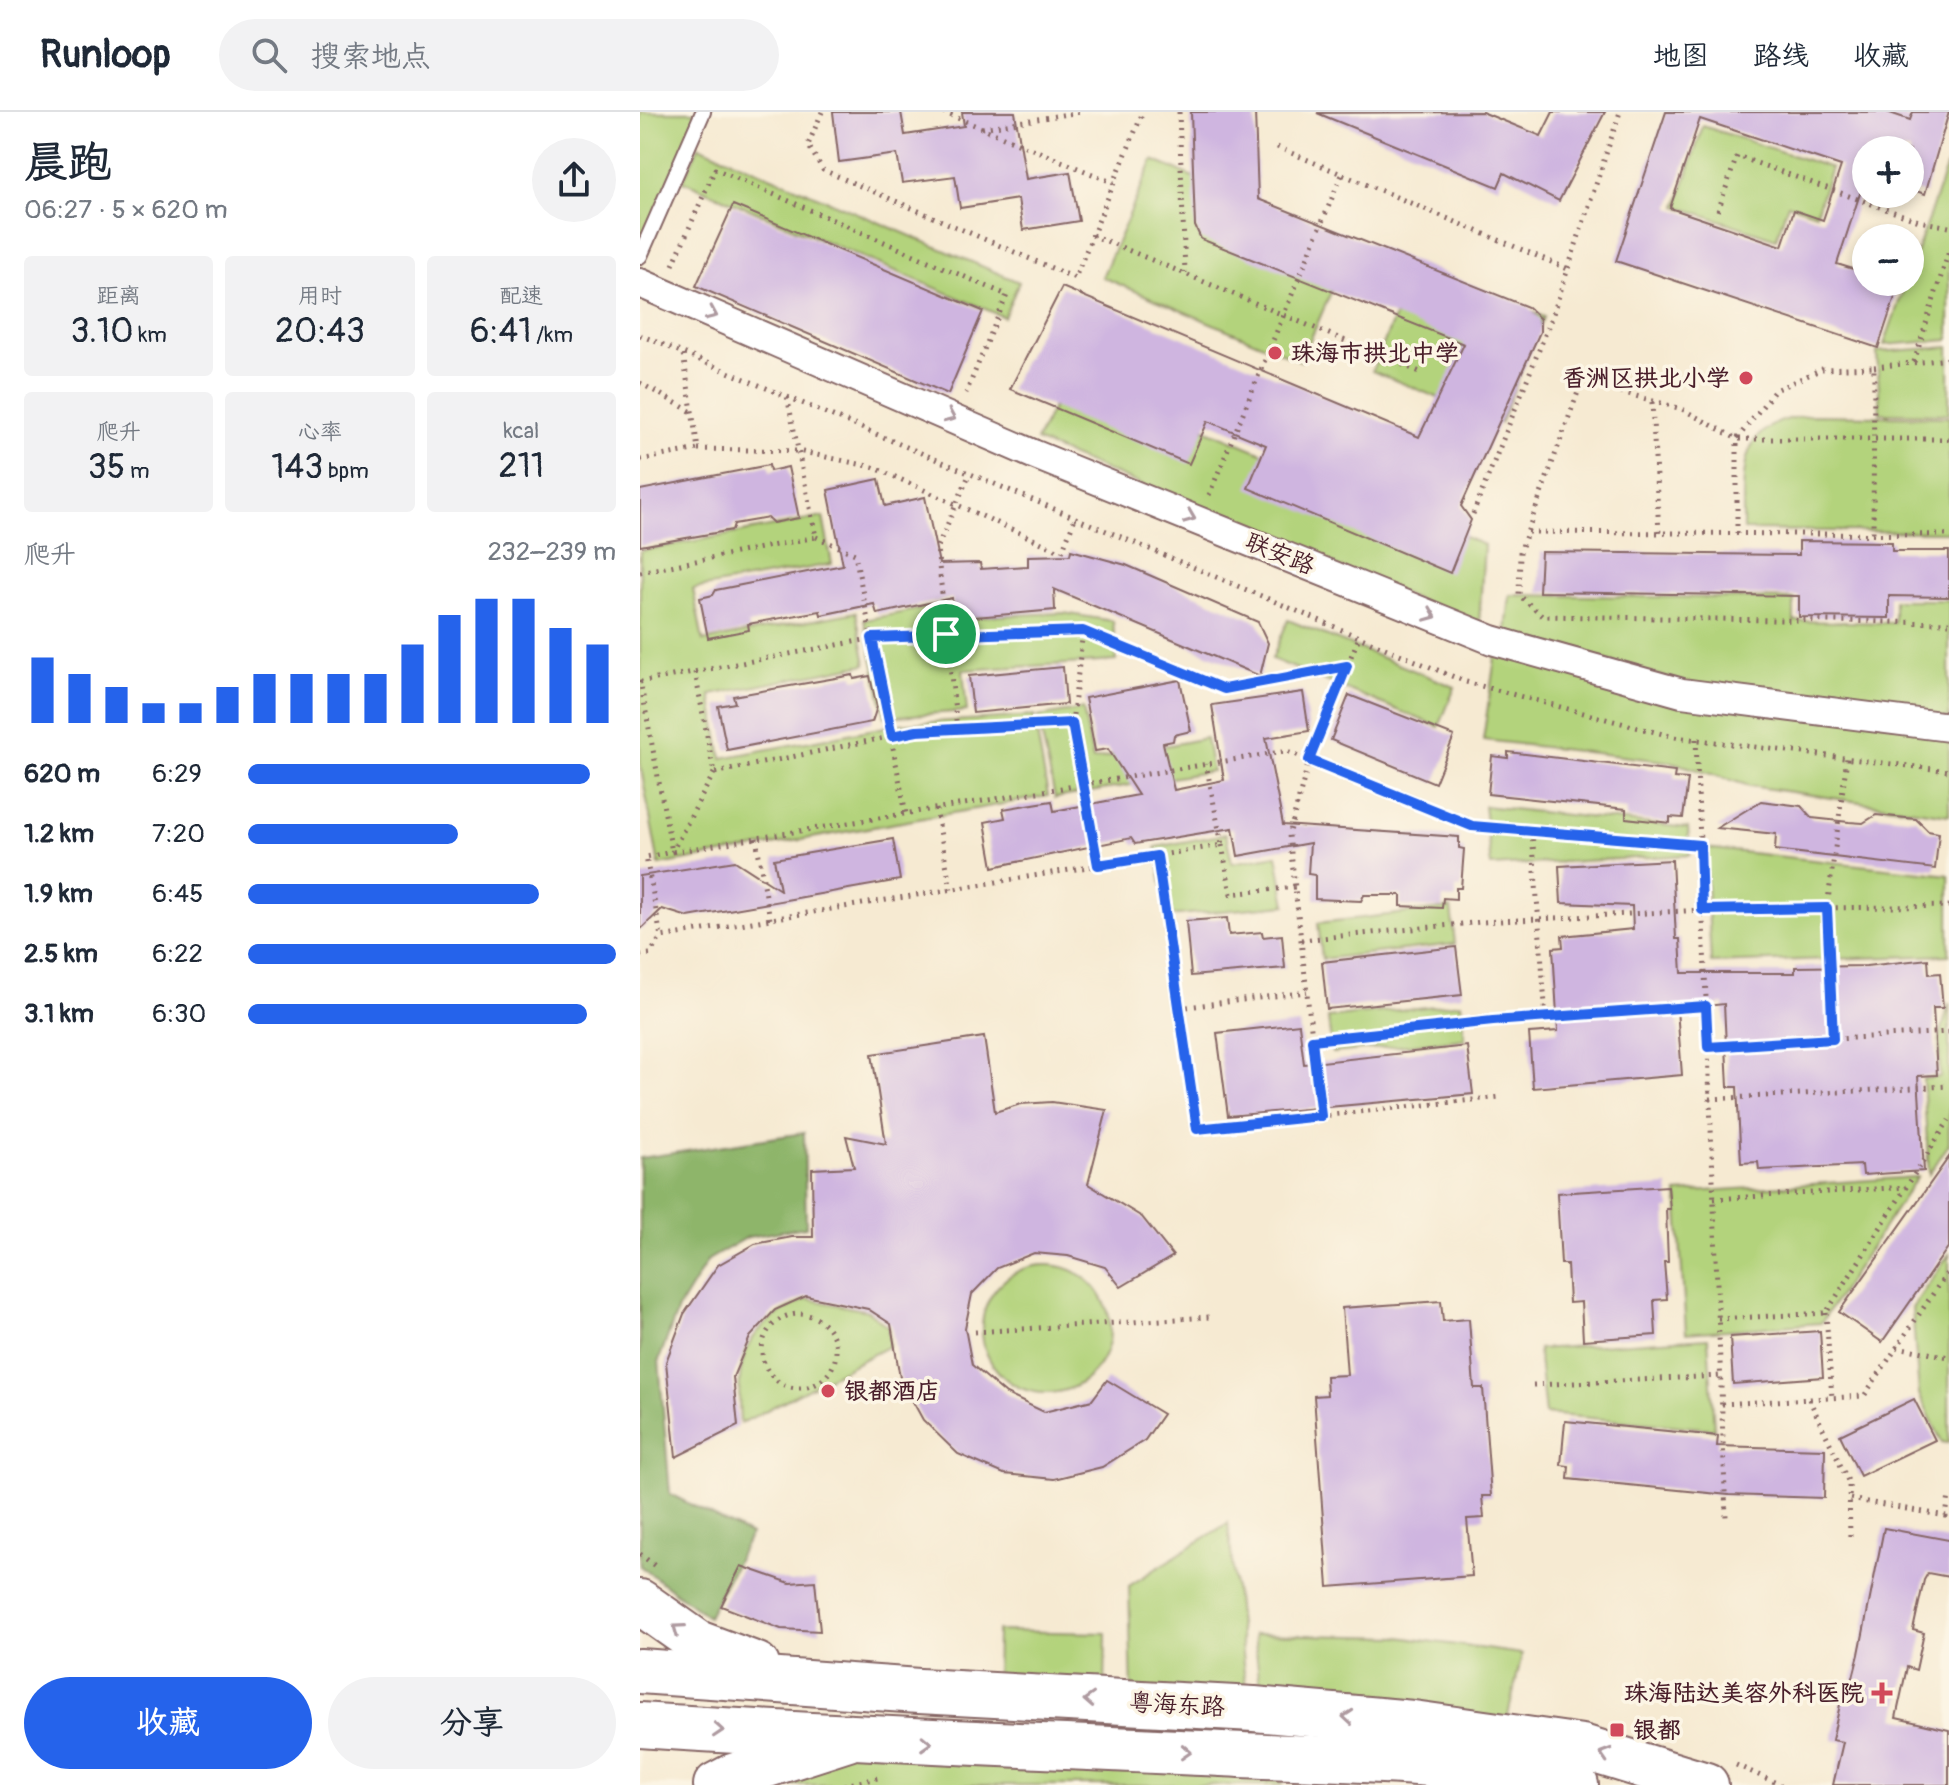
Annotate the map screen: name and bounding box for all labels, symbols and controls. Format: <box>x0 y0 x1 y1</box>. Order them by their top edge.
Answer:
search box <box>219 19 779 91</box>
text: Runloop <box>40 31 171 79</box>
icon: search <box>247 33 291 77</box>
text: 搜索地点 <box>311 38 431 75</box>
text: 地图 <box>1653 39 1709 74</box>
text: 路线 <box>1753 39 1809 74</box>
text: 收藏 <box>1853 39 1909 74</box>
text: 晨跑 <box>24 136 112 191</box>
map controls <box>1852 136 1924 296</box>
button: + <box>1852 136 1924 208</box>
button: share <box>532 138 616 222</box>
text: 06:27 · 5 × 620 m <box>24 194 228 226</box>
button: − <box>1852 224 1924 296</box>
text: 距离 <box>97 282 141 310</box>
text: 用时 <box>298 282 342 310</box>
text: 配速 <box>499 282 543 310</box>
one-way arrow <box>703 304 718 320</box>
text: 3.10 <box>70 310 133 353</box>
text: 20:43 <box>275 310 365 353</box>
text: 6:41 <box>470 310 532 353</box>
text: km <box>133 321 167 349</box>
text: /km <box>532 321 573 349</box>
place label: 珠海市拱北中学 <box>1291 339 1459 368</box>
marker: 珠海市拱北中学 <box>1266 344 1284 362</box>
place label: 香洲区拱北小学 <box>1562 364 1730 393</box>
marker: 香洲区拱北小学 <box>1737 369 1755 387</box>
one-way arrow <box>942 408 956 424</box>
text: kcal <box>503 417 539 445</box>
text: 爬升 <box>97 418 141 446</box>
text: 心率 <box>298 418 342 446</box>
text: 211 <box>499 445 544 488</box>
text: 35 <box>88 446 125 489</box>
text: 143 <box>271 446 323 489</box>
text: m <box>125 457 150 485</box>
text: bpm <box>323 457 369 485</box>
one-way arrow <box>1182 508 1196 524</box>
street label: 联安路 <box>1241 527 1319 581</box>
text: 232–239 m <box>488 536 616 568</box>
text: 爬升 <box>24 539 76 571</box>
pin <box>912 600 980 668</box>
one-way arrow <box>1423 606 1437 622</box>
icon: arrive <box>924 612 968 656</box>
text: 620 m <box>24 758 100 790</box>
text: 6:29 <box>152 758 202 790</box>
text: 1.2 km <box>24 818 94 850</box>
text: 7:20 <box>152 818 205 850</box>
text: 1.9 km <box>24 878 93 910</box>
text: 6:45 <box>152 878 203 910</box>
text: 2.5 km <box>24 938 98 970</box>
text: 6:22 <box>152 938 203 970</box>
text: 3.1 km <box>24 998 94 1030</box>
text: 6:30 <box>152 998 206 1030</box>
place label: 银都酒店 <box>844 1377 940 1406</box>
marker: 银都酒店 <box>819 1382 837 1400</box>
one-way arrow <box>672 1624 686 1639</box>
button: 收藏 <box>24 1677 312 1769</box>
button: 分享 <box>328 1677 616 1769</box>
place label: 珠海陆达美容外科医院 <box>1624 1679 1864 1708</box>
marker: 珠海陆达美容外科医院 <box>1871 1682 1893 1704</box>
street label: 粤海东路 <box>1128 1688 1226 1722</box>
one-way arrow <box>1082 1692 1095 1709</box>
one-way arrow <box>1341 1709 1354 1726</box>
place label: 银都 <box>1633 1716 1681 1745</box>
one-way arrow <box>712 1721 725 1738</box>
marker: 银都 <box>1608 1721 1626 1739</box>
one-way arrow <box>920 1734 933 1751</box>
one-way arrow <box>1180 1744 1193 1761</box>
one-way arrow <box>1598 1747 1612 1763</box>

